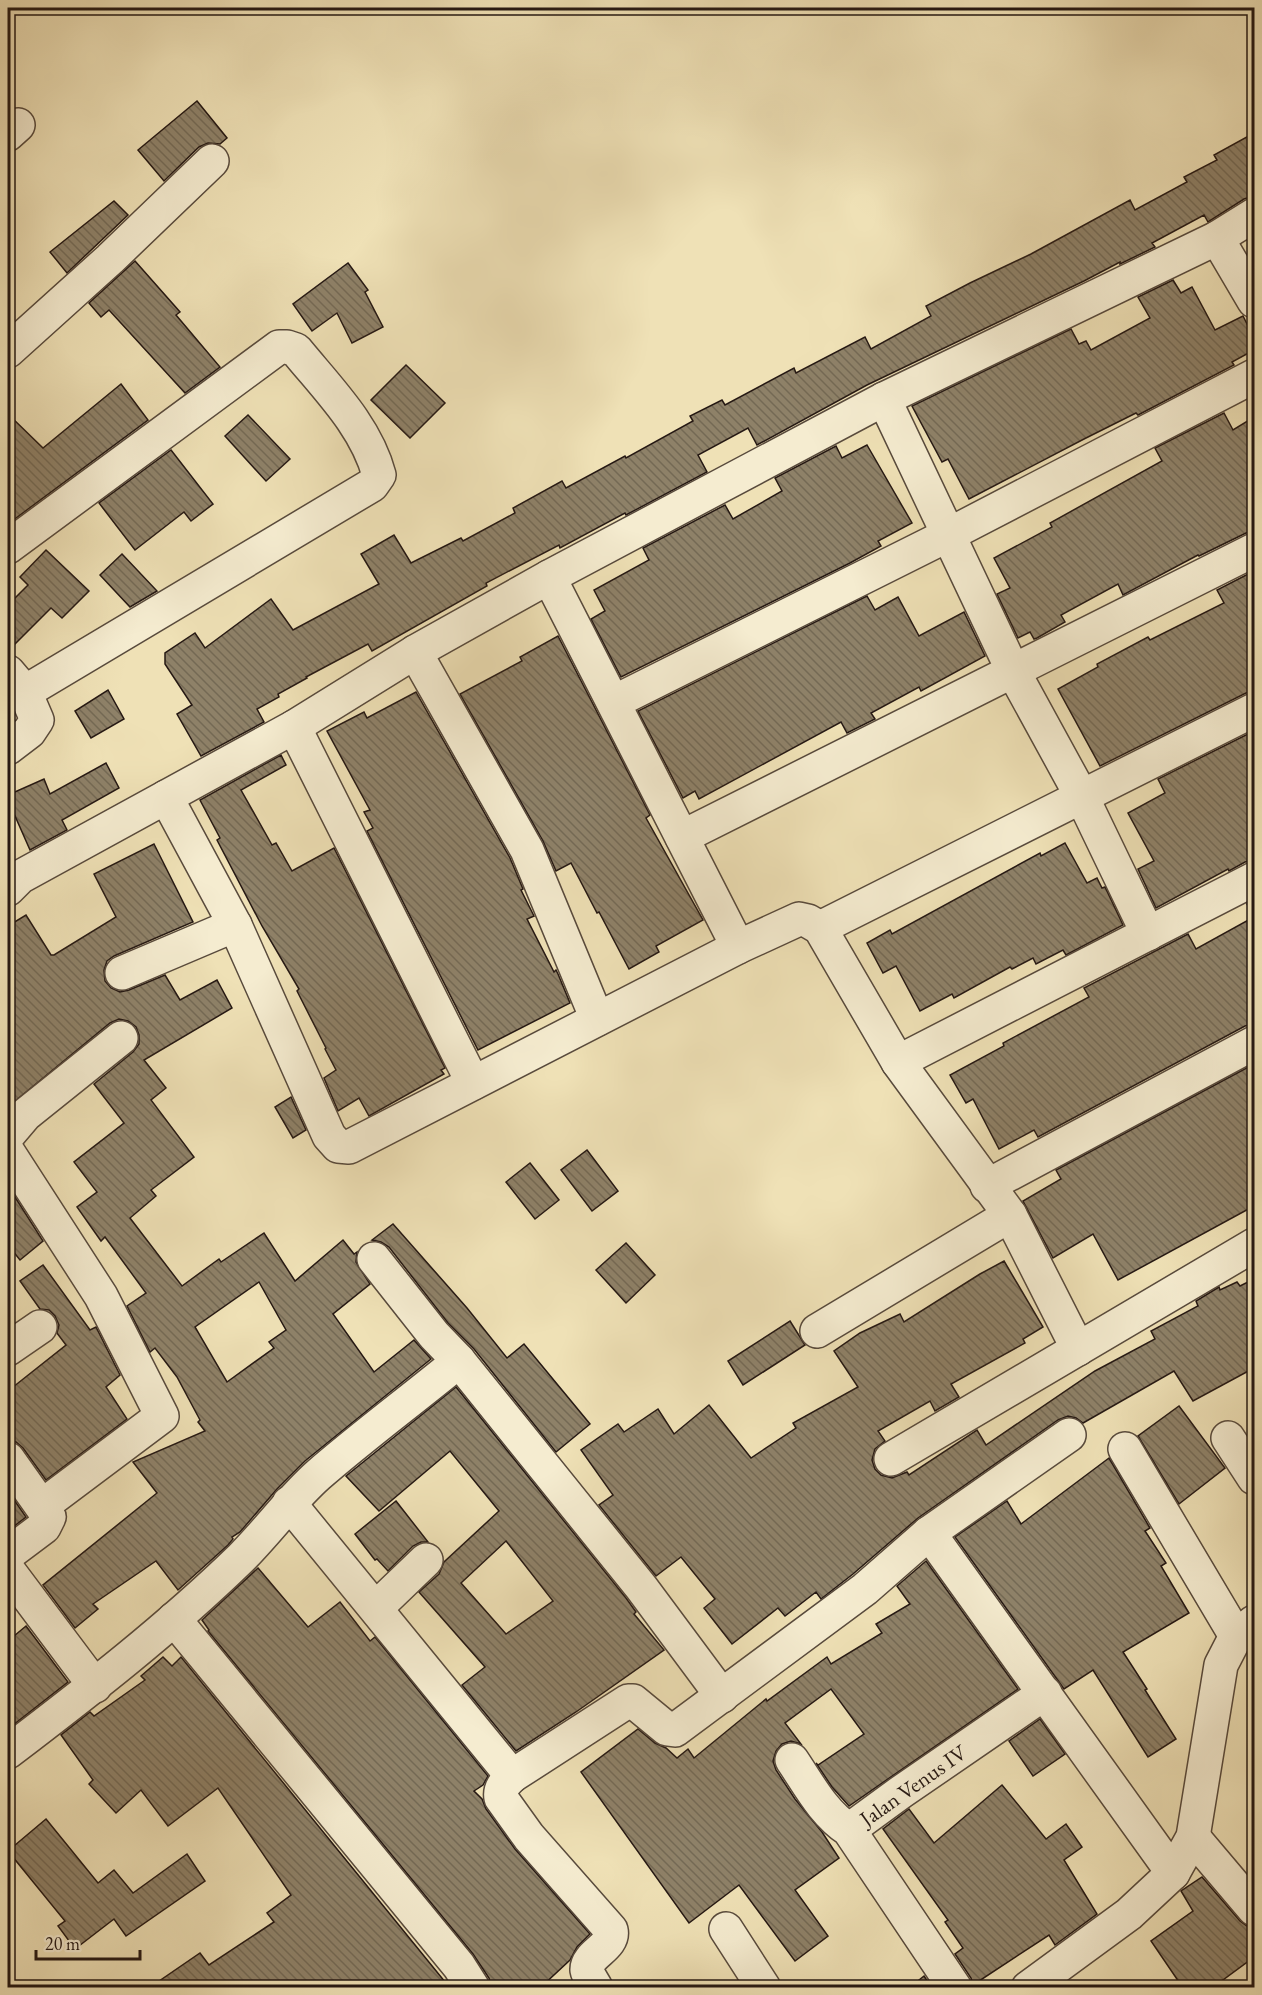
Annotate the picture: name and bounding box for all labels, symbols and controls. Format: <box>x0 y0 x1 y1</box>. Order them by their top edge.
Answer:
street label: Jalan Venus IV <box>852 1738 973 1834</box>
scale bar <box>36 1923 140 1961</box>
text: 20 m <box>45 1932 80 1955</box>

